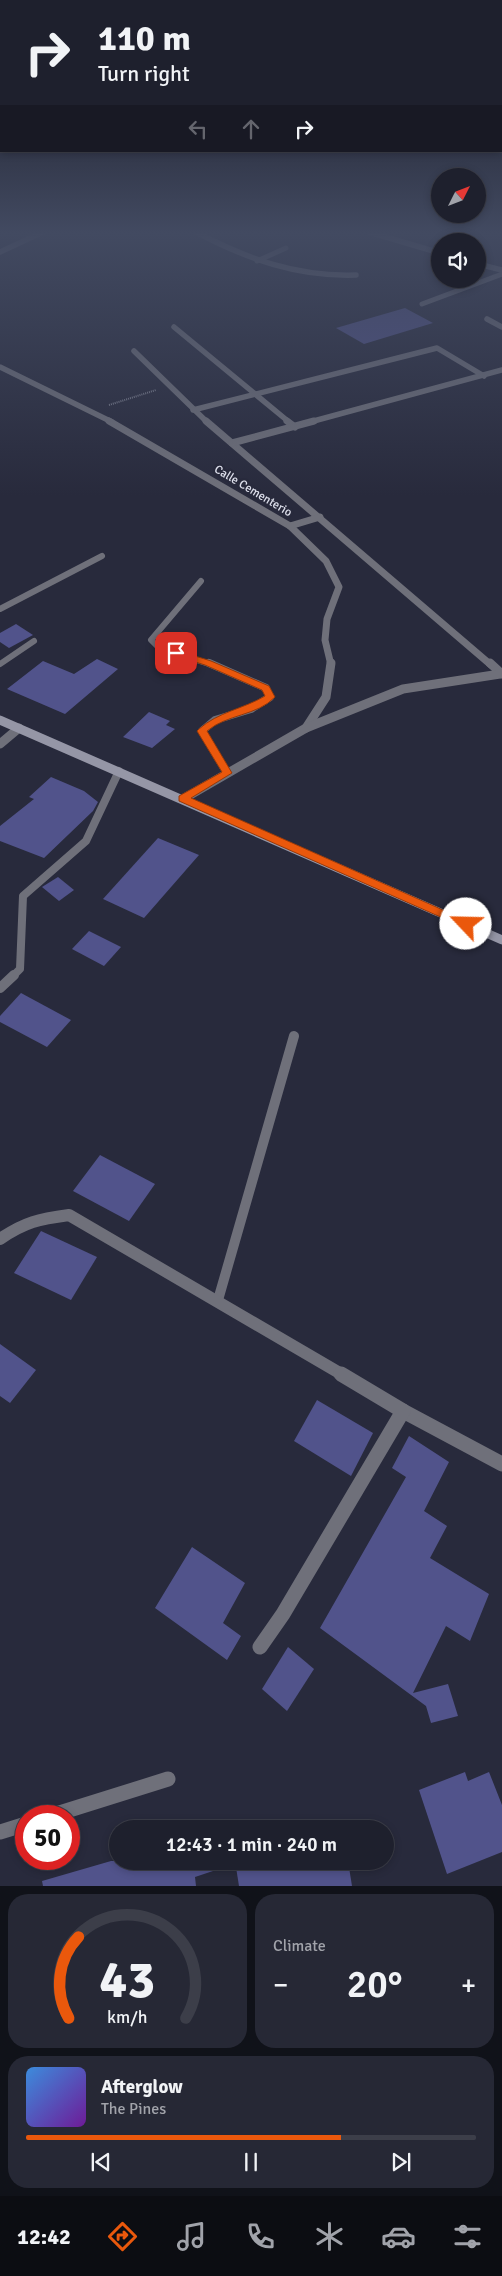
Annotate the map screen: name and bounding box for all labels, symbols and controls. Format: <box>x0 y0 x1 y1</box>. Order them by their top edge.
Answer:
text: 110 m <box>98 17 191 60</box>
icon: right <box>15 20 80 85</box>
text: Turn right <box>98 60 190 87</box>
icon: left <box>184 115 212 143</box>
icon: ahead <box>237 115 265 143</box>
icon: right <box>290 115 318 143</box>
north arrow <box>431 168 486 222</box>
map controls <box>431 168 486 288</box>
button: sound <box>431 233 486 288</box>
street label: Calle Cementerio <box>211 462 295 520</box>
pin <box>155 632 197 674</box>
icon: arrive <box>162 639 190 667</box>
position arrow <box>439 897 491 949</box>
speed limit sign: 50 <box>15 1805 80 1870</box>
text: 12:43 · 1 min · 240 m <box>166 1833 337 1857</box>
text: Climate <box>273 1936 326 1956</box>
text: 43 <box>99 1948 156 2012</box>
text: 20° <box>347 1961 402 2008</box>
text: − <box>273 1968 288 2002</box>
text: + <box>461 1968 476 2002</box>
text: km/h <box>107 2006 148 2028</box>
text: Afterglow <box>101 2075 183 2099</box>
text: The Pines <box>101 2099 166 2119</box>
icon: previous <box>87 2148 115 2176</box>
icon: pause <box>237 2148 265 2176</box>
icon: next <box>387 2148 415 2176</box>
icon: directions <box>105 2219 140 2254</box>
icon: music <box>174 2219 209 2254</box>
icon: phone <box>243 2219 278 2254</box>
icon: climate <box>312 2219 347 2254</box>
icon: car <box>381 2219 416 2254</box>
icon: filters <box>450 2219 485 2254</box>
text: 12:42 <box>17 2223 71 2250</box>

